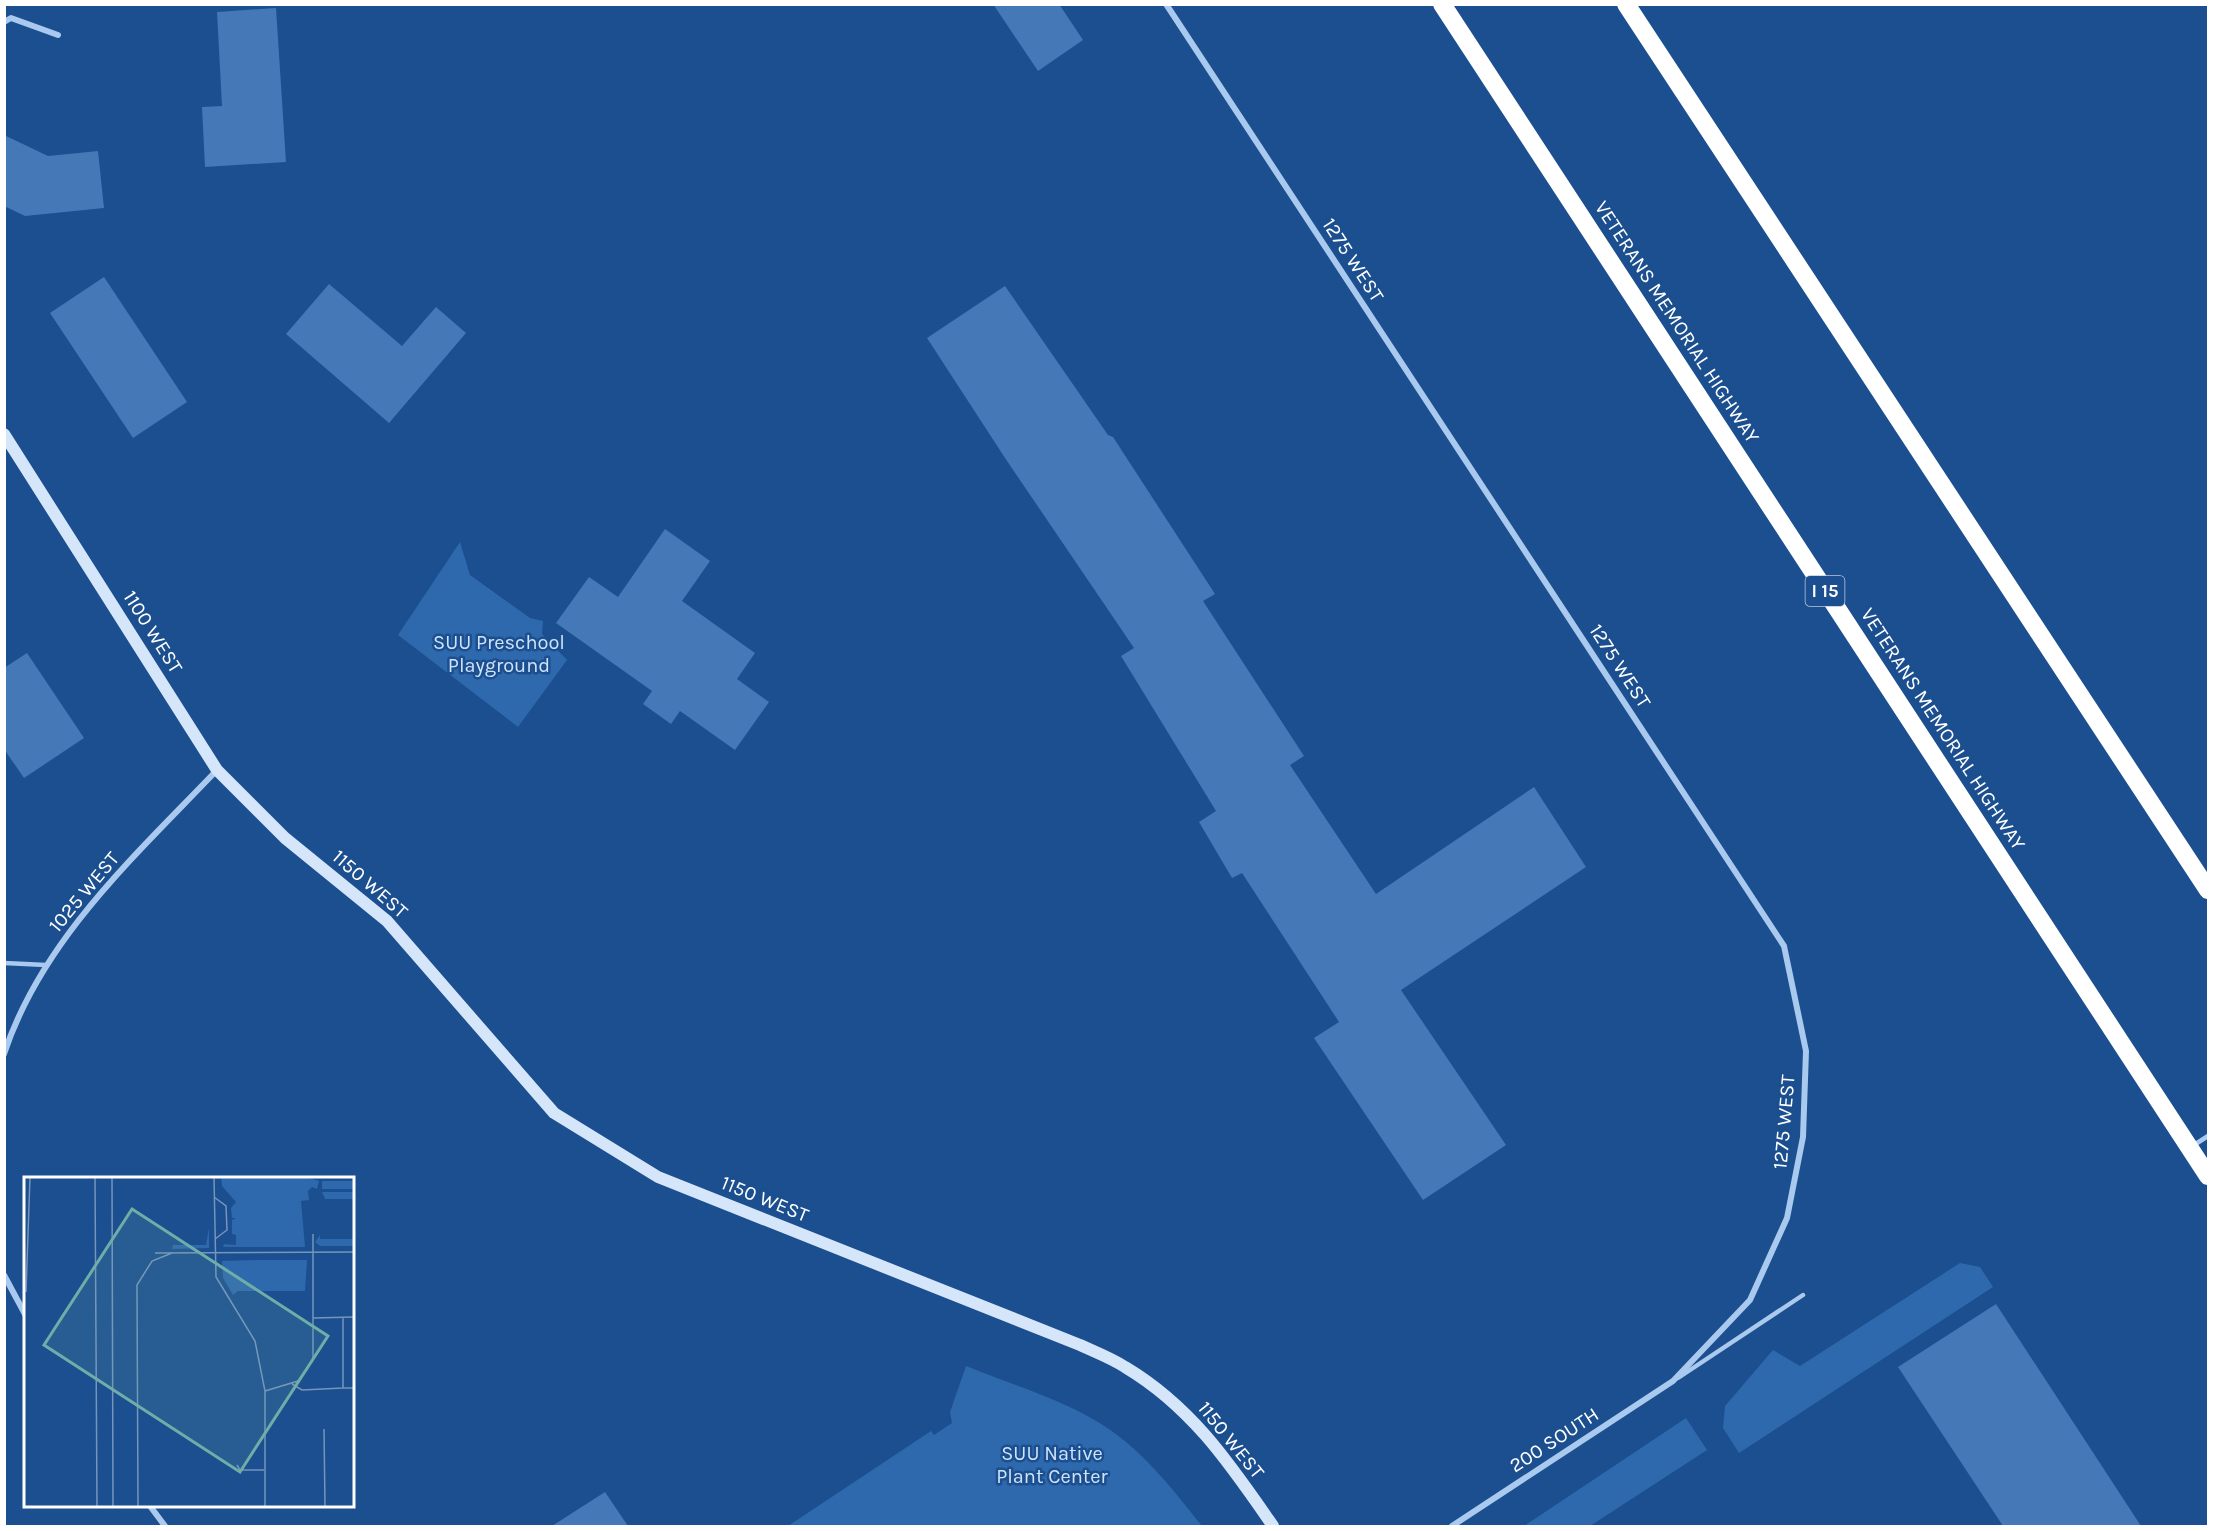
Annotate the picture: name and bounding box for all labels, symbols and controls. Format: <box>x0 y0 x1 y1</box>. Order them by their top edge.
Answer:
street label: VETERANS MEMORIAL HIGHWAY <box>1590 197 1764 447</box>
street label: 1275 WEST <box>1318 214 1388 306</box>
road number: I 15 <box>1806 576 1844 606</box>
street label: 1100 WEST <box>119 586 187 678</box>
street label: VETERANS MEMORIAL HIGHWAY <box>1856 604 2030 854</box>
street label: 1275 WEST <box>1585 620 1655 712</box>
park label: SUU Preschool Playground <box>433 631 565 677</box>
street label: 1150 WEST <box>328 845 412 923</box>
street label: 1025 WEST <box>44 847 124 937</box>
street label: 1275 WEST <box>1768 1074 1800 1170</box>
street label: 1150 WEST <box>718 1171 812 1227</box>
inset map <box>24 1177 354 1507</box>
street label: 1150 WEST <box>1193 1397 1269 1483</box>
street label: 200 SOUTH <box>1505 1403 1603 1477</box>
park label: SUU Native Plant Center <box>996 1442 1109 1488</box>

